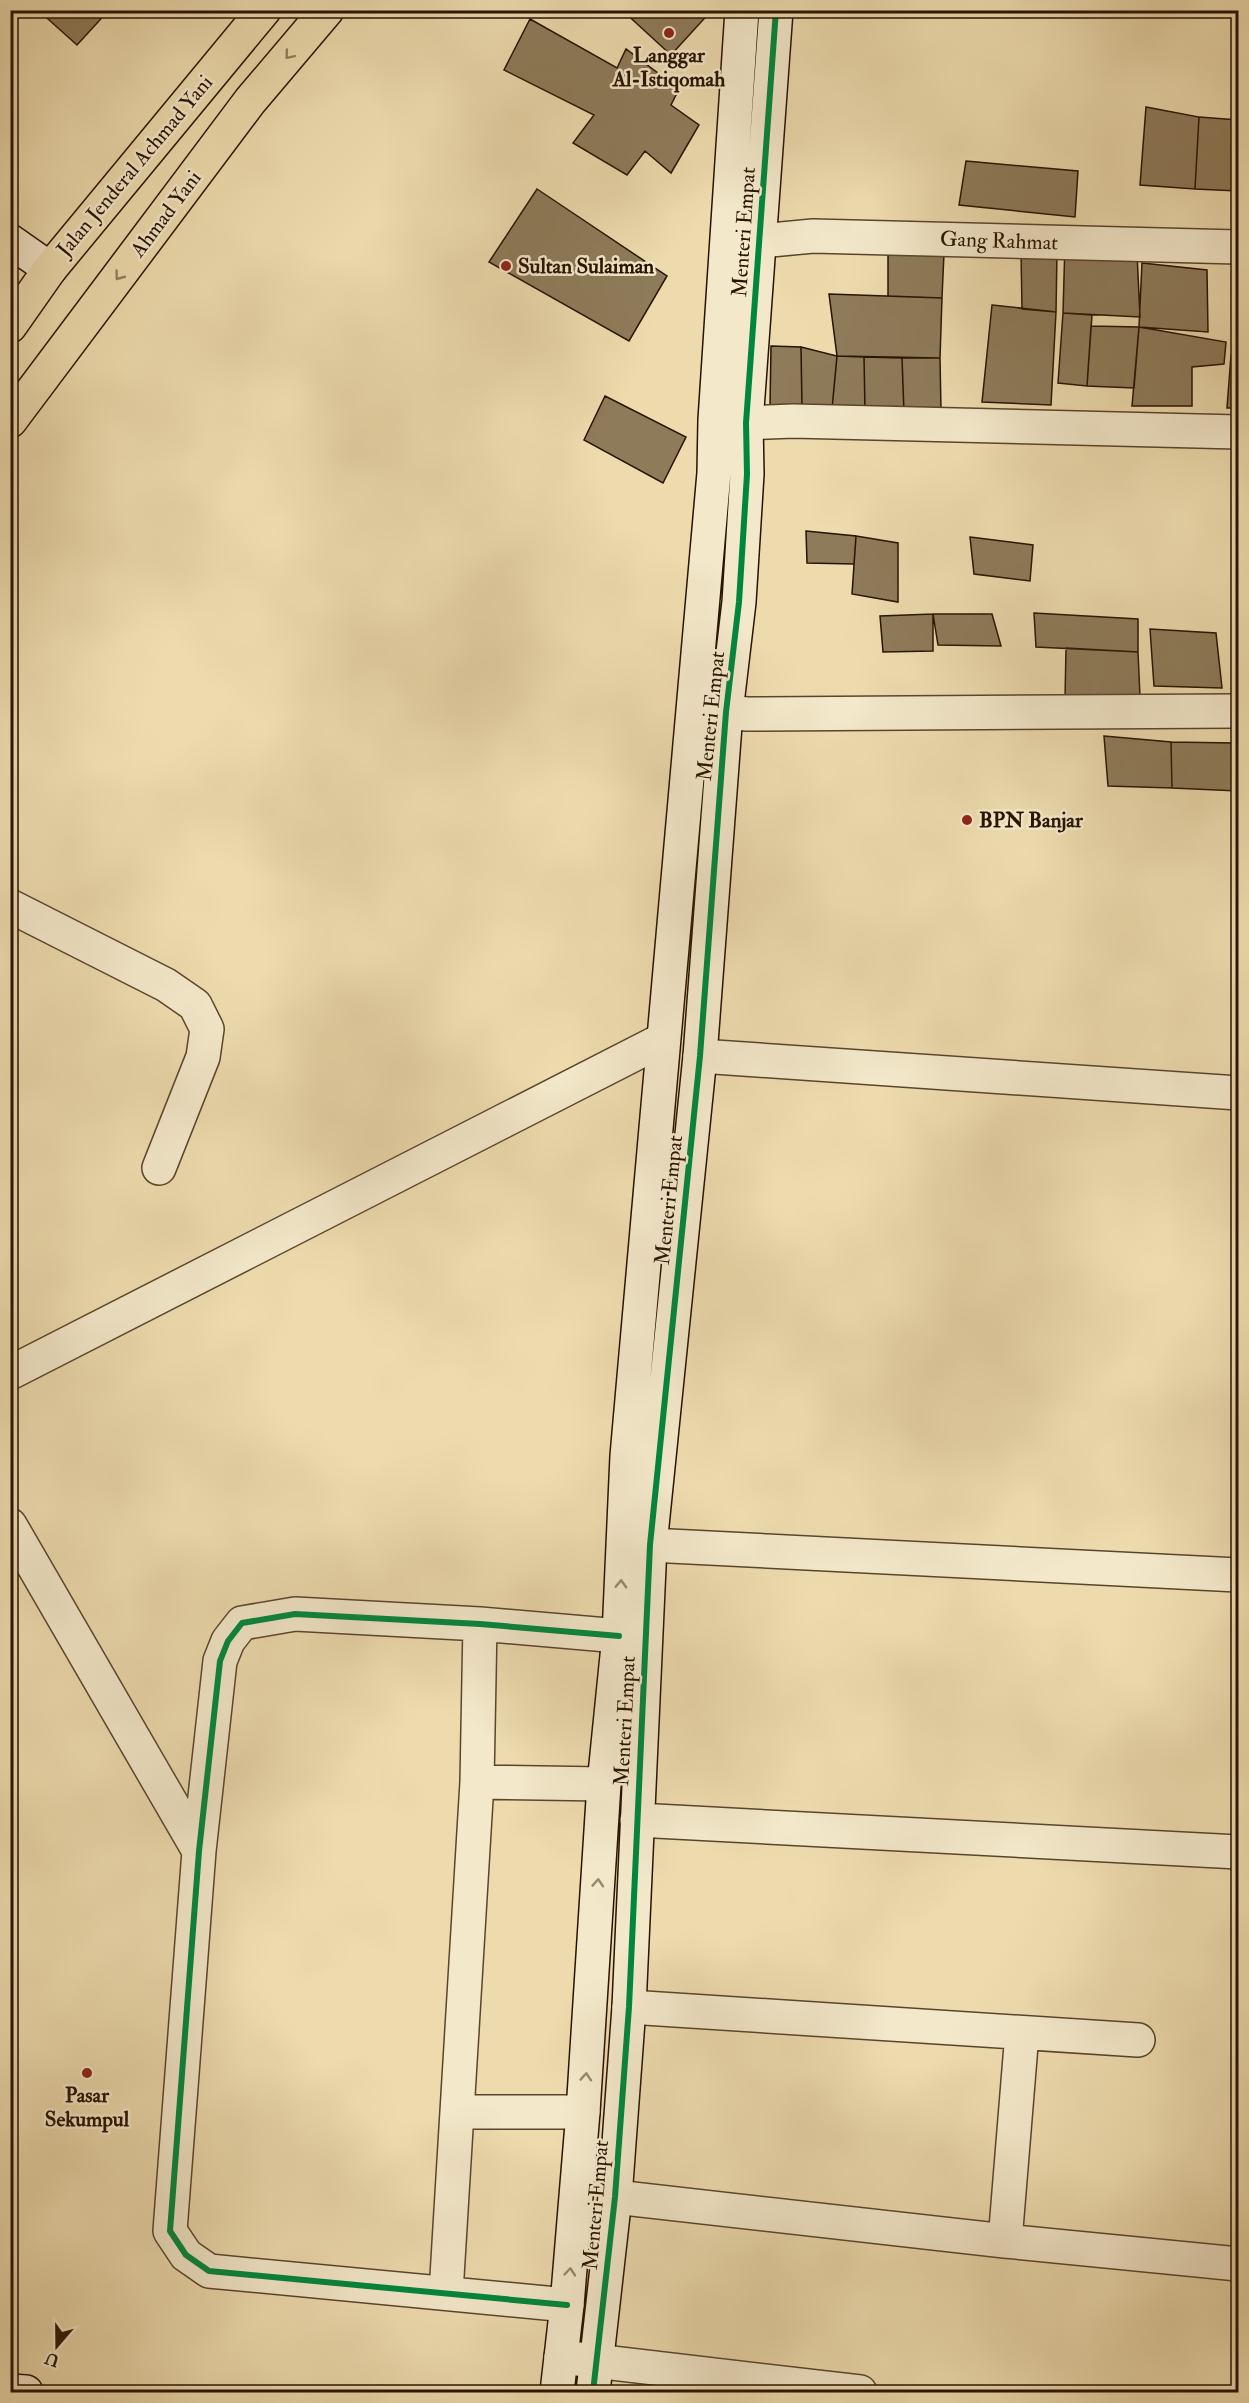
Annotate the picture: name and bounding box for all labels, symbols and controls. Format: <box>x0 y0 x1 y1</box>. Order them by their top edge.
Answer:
marker: Langgar Al-Istiqomah <box>662 26 676 40</box>
place label: Langgar Al-Istiqomah <box>612 42 725 93</box>
one-way arrow <box>285 48 296 59</box>
street label: Jalan Jenderal Achmad Yani <box>50 69 219 263</box>
street label: Ahmad Yani <box>124 165 208 264</box>
street label: Menteri Empat <box>726 166 762 298</box>
street label: Gang Rahmat <box>939 225 1059 257</box>
place label: Sultan Sulaiman <box>518 253 654 280</box>
marker: Sultan Sulaiman <box>499 259 513 273</box>
one-way arrow <box>115 270 126 281</box>
street label: Menteri Empat <box>691 650 731 782</box>
place label: BPN Banjar <box>979 807 1084 834</box>
marker: BPN Banjar <box>960 813 974 827</box>
street label: Menteri Empat <box>649 1134 689 1266</box>
one-way arrow <box>615 1579 628 1588</box>
street label: Menteri Empat <box>608 1655 642 1787</box>
one-way arrow <box>591 1878 604 1887</box>
marker: Pasar Sekumpul <box>80 2066 94 2080</box>
one-way arrow <box>579 2073 592 2082</box>
place label: Pasar Sekumpul <box>45 2082 130 2133</box>
street label: Menteri Empat <box>577 2139 615 2271</box>
one-way arrow <box>563 2267 576 2276</box>
north arrow <box>27 2316 87 2376</box>
text: U <box>42 2347 62 2371</box>

